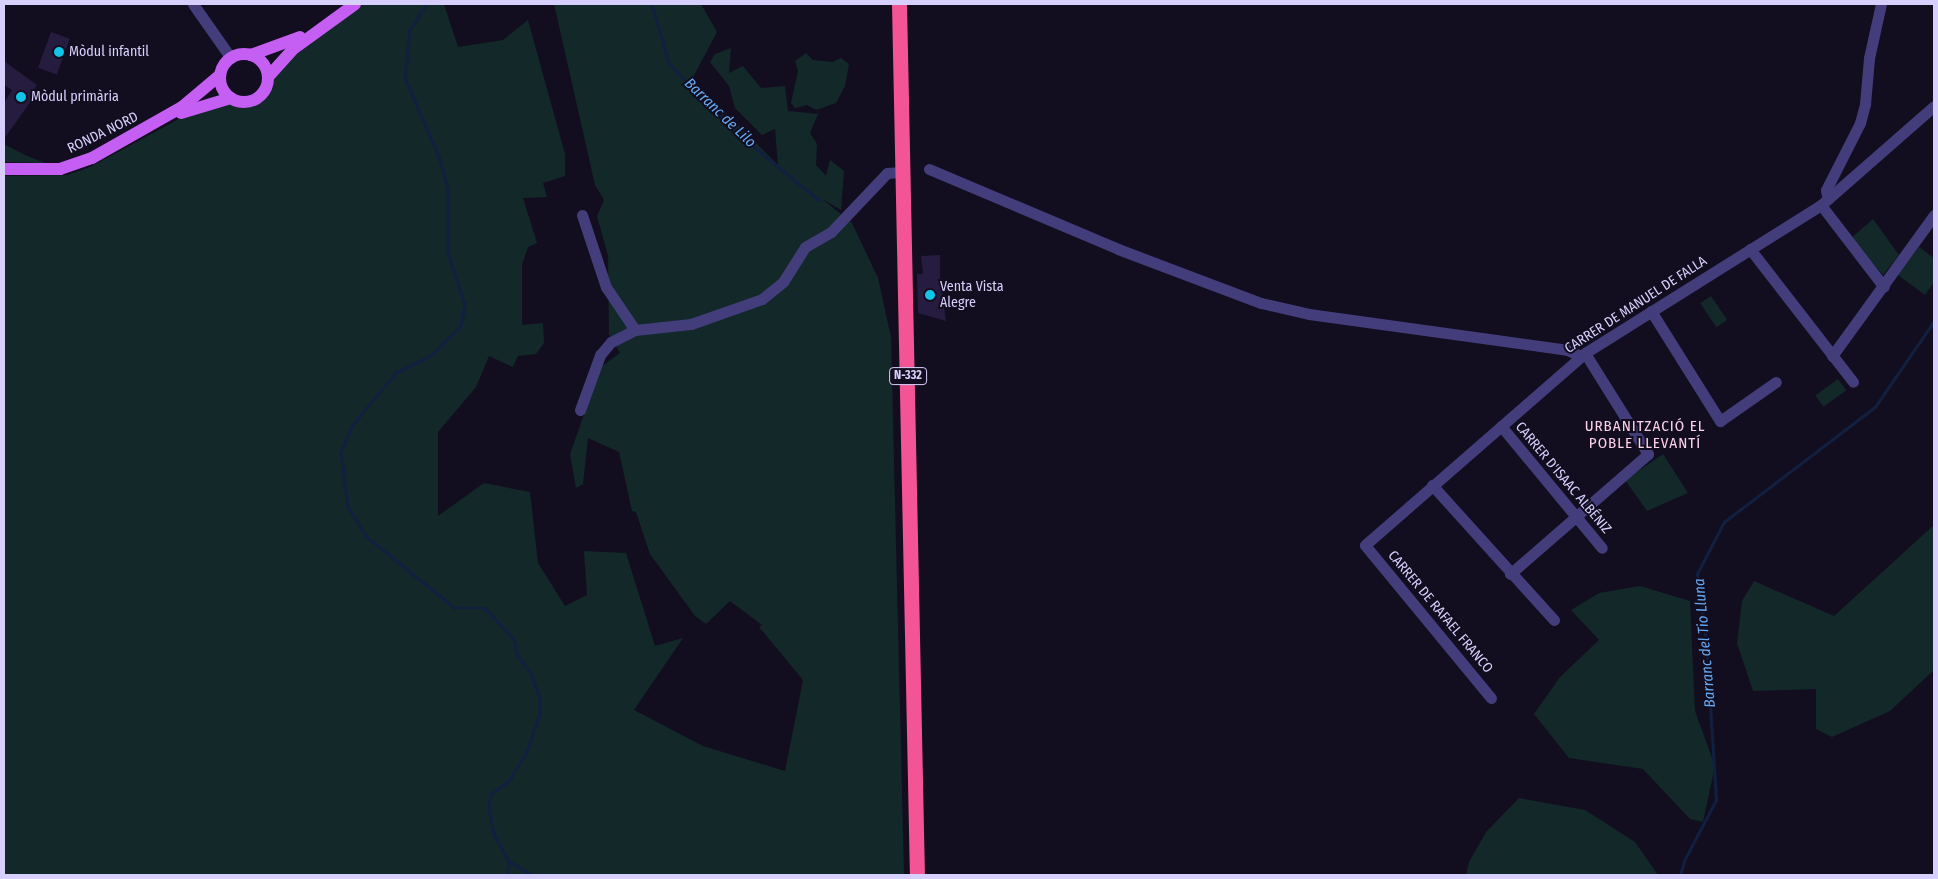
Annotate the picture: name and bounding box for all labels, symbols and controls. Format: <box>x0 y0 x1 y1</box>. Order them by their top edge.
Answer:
place label: Mòdul infantil <box>69 44 149 60</box>
marker: Mòdul infantil <box>53 46 65 58</box>
water label: Barranc de Lilo <box>681 75 759 151</box>
place label: Mòdul primària <box>31 89 119 105</box>
marker: Mòdul primària <box>15 91 27 103</box>
street label: RONDA NORD <box>65 109 141 157</box>
street label: CARRER DE MANUEL DE FALLA <box>1562 253 1710 357</box>
place label: Venta Vista Alegre <box>940 279 1004 312</box>
marker: Venta Vista Alegre <box>924 289 936 301</box>
road number: N-332 <box>888 366 928 386</box>
district label: URBANITZACIÓ EL POBLE LLEVANTÍ <box>1583 417 1707 452</box>
street label: CARRER D'ISAAC ALBÉNIZ <box>1511 419 1615 537</box>
street label: CARRER DE RAFAEL FRANCO <box>1384 547 1496 677</box>
water label: Barranc del Tio Lluna <box>1690 578 1720 708</box>

